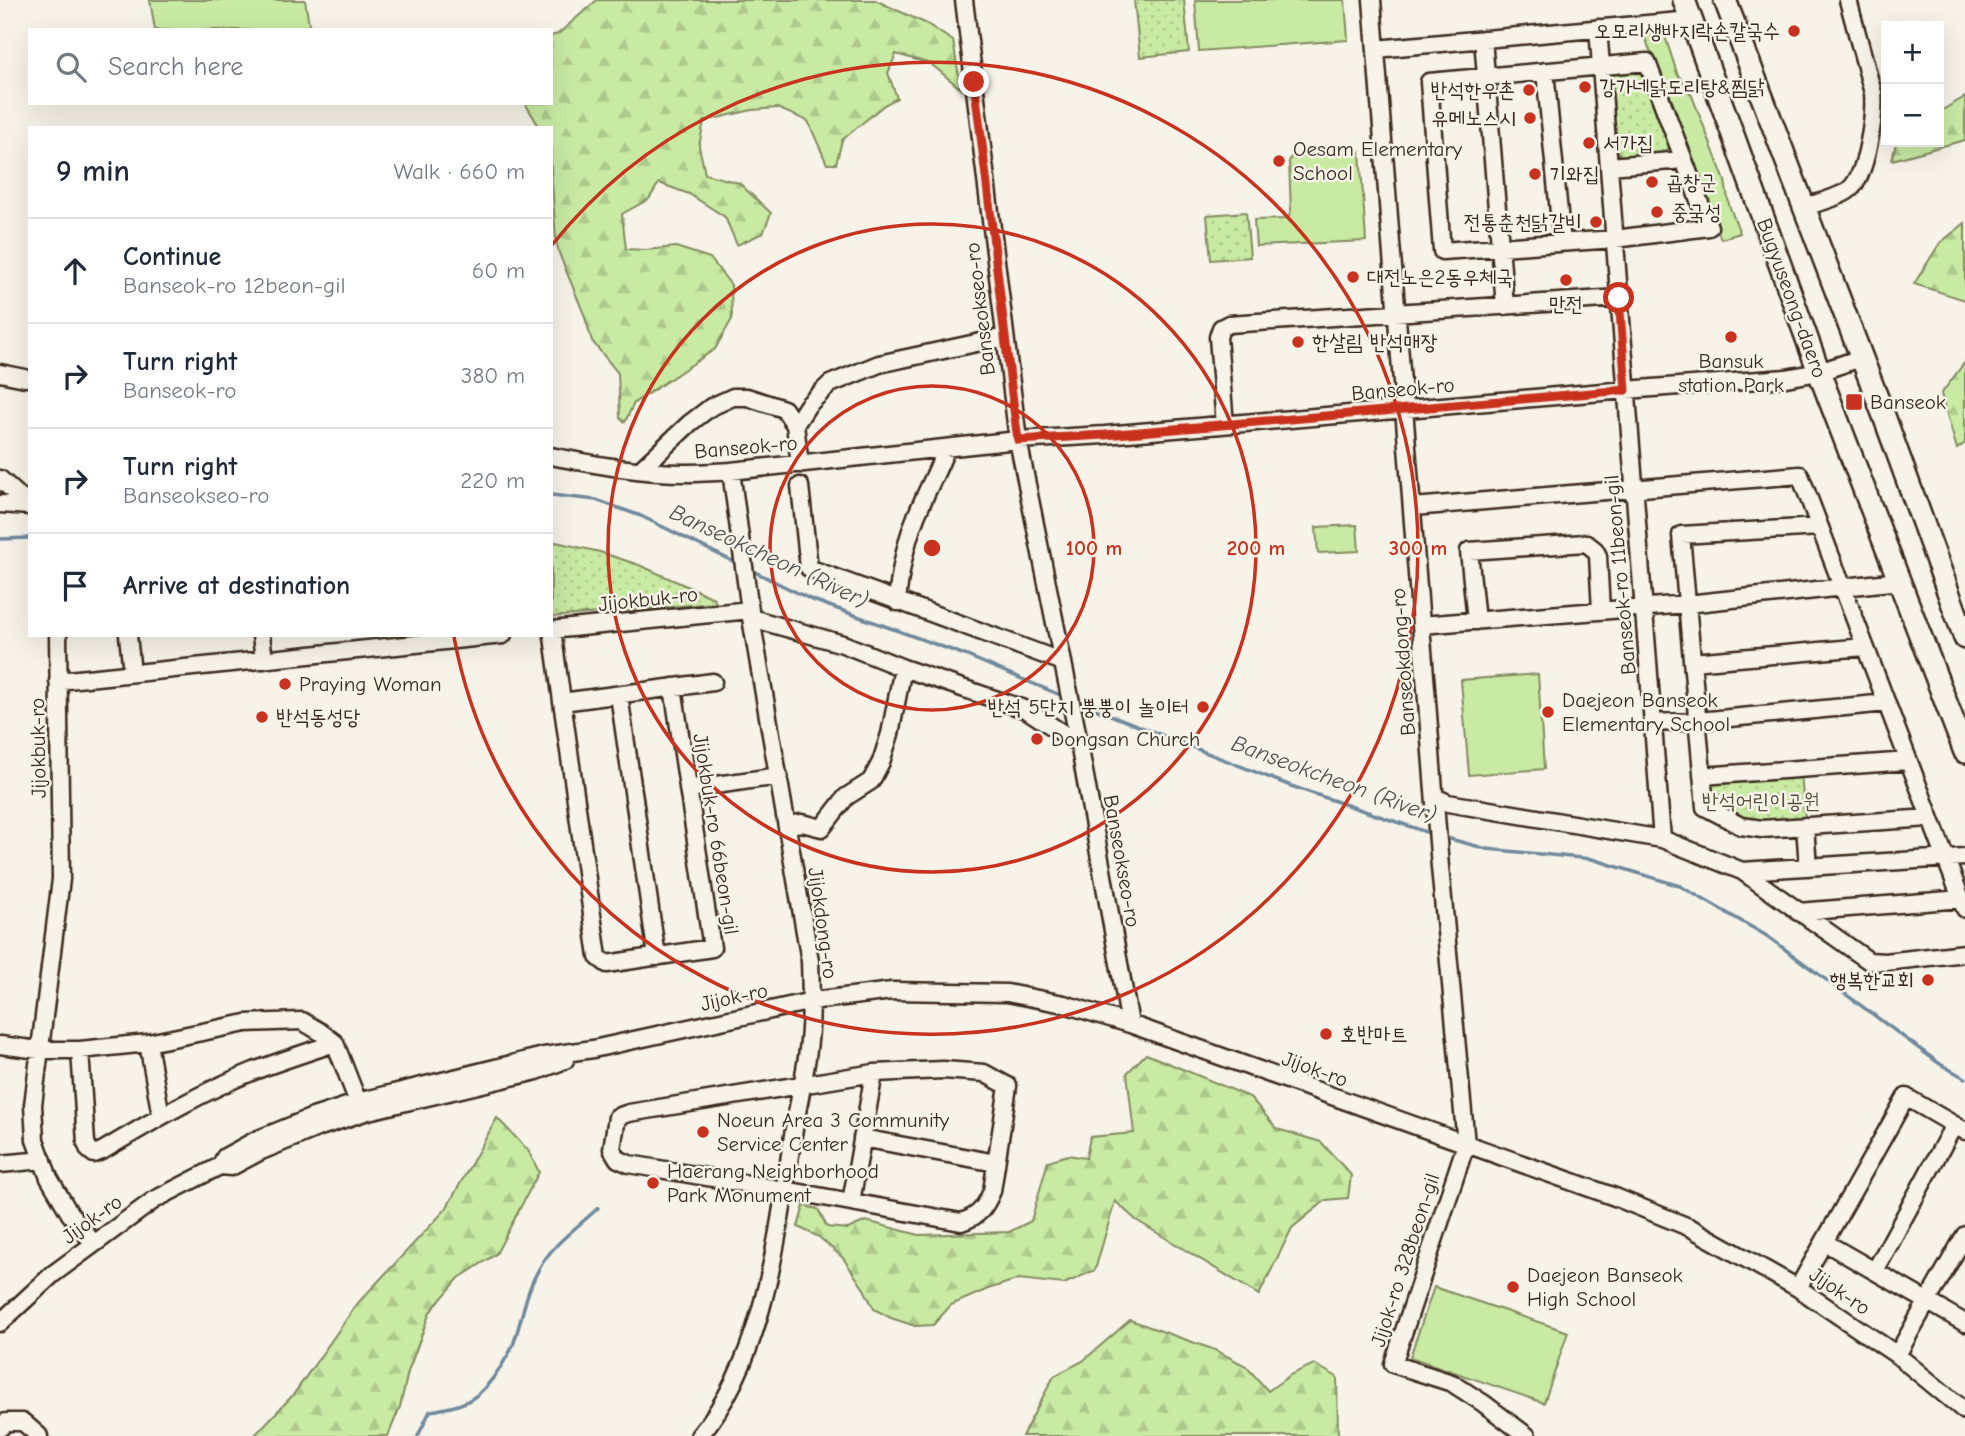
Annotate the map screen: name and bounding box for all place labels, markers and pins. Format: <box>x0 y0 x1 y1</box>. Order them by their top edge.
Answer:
place label: 오모리생바지락손칼국수 <box>1594 19 1780 43</box>
marker: 오모리생바지락손칼국수 <box>1786 23 1802 39</box>
place label: 강가네닭도리탕&찜닭 <box>1599 75 1765 99</box>
place label: 반석한우촌 <box>1431 78 1515 102</box>
marker: 강가네닭도리탕&찜닭 <box>1577 79 1593 95</box>
marker: 반석한우촌 <box>1521 82 1537 98</box>
place label: 유메노스시 <box>1432 106 1516 130</box>
marker: 유메노스시 <box>1522 110 1538 126</box>
place label: 서가집 <box>1603 131 1654 155</box>
marker: 서가집 <box>1581 135 1597 151</box>
place label: Oesam Elementary School <box>1293 137 1463 185</box>
marker: Oesam Elementary School <box>1271 153 1287 169</box>
place label: 기와집 <box>1549 162 1600 186</box>
marker: 기와집 <box>1527 166 1543 182</box>
place label: 곱창군 <box>1666 170 1717 194</box>
marker: 곱창군 <box>1644 174 1660 190</box>
place label: 중국성 <box>1671 200 1722 224</box>
marker: 중국성 <box>1649 204 1665 220</box>
place label: 전통춘천닭갈비 <box>1464 210 1582 234</box>
marker: 전통춘천닭갈비 <box>1588 214 1604 230</box>
place label: 대전노은2동우체국 <box>1367 265 1513 289</box>
marker: 대전노은2동우체국 <box>1345 269 1361 285</box>
marker: 만전 <box>1558 272 1574 288</box>
place label: 만전 <box>1549 292 1583 316</box>
marker: Bansuk station Park <box>1723 329 1739 345</box>
place label: 한살림 반석매장 <box>1312 330 1437 354</box>
marker: 한살림 반석매장 <box>1290 334 1306 350</box>
place label: Bansuk station Park <box>1678 349 1784 397</box>
place label: Banseok <box>1870 390 1946 414</box>
marker: Banseok <box>1844 392 1864 412</box>
centre of rings <box>920 536 944 560</box>
place label: Praying Woman <box>299 672 442 696</box>
marker: Praying Woman <box>277 676 293 692</box>
place label: Daejeon Banseok Elementary School <box>1562 688 1730 736</box>
place label: 반석 5단지 뿡뿡이 놀이터 <box>988 695 1189 719</box>
marker: 반석 5단지 뿡뿡이 놀이터 <box>1195 699 1211 715</box>
marker: Daejeon Banseok Elementary School <box>1540 704 1556 720</box>
place label: 반석동성당 <box>276 705 361 729</box>
marker: 반석동성당 <box>254 709 270 725</box>
place label: Dongsan Church <box>1051 727 1200 751</box>
marker: Dongsan Church <box>1029 731 1045 747</box>
place label: 행복한교회 <box>1830 968 1914 992</box>
marker: 행복한교회 <box>1920 972 1936 988</box>
place label: 호반마트 <box>1340 1022 1408 1046</box>
marker: 호반마트 <box>1318 1026 1334 1042</box>
place label: Noeun Area 3 Community Service Center <box>717 1108 950 1156</box>
marker: Noeun Area 3 Community Service Center <box>695 1124 711 1140</box>
place label: Haerang Neighborhood Park Monument <box>667 1159 879 1207</box>
marker: Haerang Neighborhood Park Monument <box>645 1175 661 1191</box>
place label: Daejeon Banseok High School <box>1527 1263 1683 1311</box>
marker: Daejeon Banseok High School <box>1505 1279 1521 1295</box>

